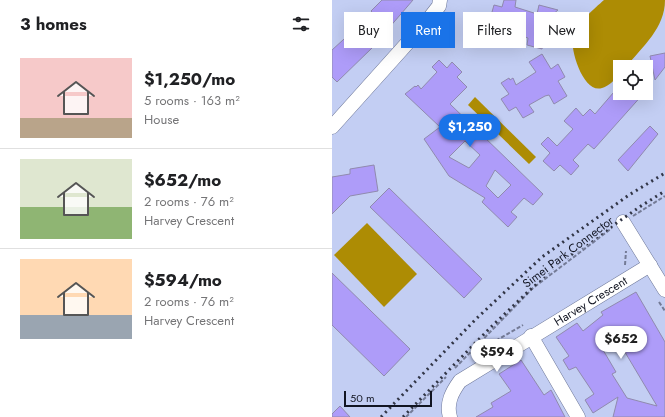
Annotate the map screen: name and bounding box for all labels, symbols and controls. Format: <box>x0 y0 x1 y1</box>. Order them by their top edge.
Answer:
text: 3 homes <box>20 12 87 36</box>
chip: Buy <box>344 12 393 48</box>
chip: Rent <box>401 12 455 48</box>
chip: Filters <box>463 12 526 48</box>
chip: New <box>534 12 589 48</box>
icon: filters <box>290 13 312 35</box>
map controls <box>613 60 653 100</box>
button: locate <box>613 60 653 100</box>
text: $1,250/mo <box>144 67 235 91</box>
icon: home <box>52 74 100 122</box>
text: 5 rooms · 163 m² <box>144 91 240 110</box>
text: House <box>144 110 179 129</box>
pin: $1,250 <box>437 114 503 148</box>
text: $1,250 <box>448 117 492 136</box>
text: $652/mo <box>144 168 221 192</box>
icon: home <box>52 175 100 223</box>
text: 2 rooms · 76 m² <box>144 192 234 211</box>
text: Harvey Crescent <box>144 211 234 230</box>
street label: Simei Park Connector <box>519 211 618 292</box>
text: $594/mo <box>144 268 222 292</box>
street label: Harvey Crescent <box>551 272 631 331</box>
icon: home <box>52 275 100 323</box>
text: 2 rooms · 76 m² <box>144 292 234 311</box>
text: Harvey Crescent <box>144 311 234 330</box>
pin: $652 <box>597 326 645 360</box>
text: $652 <box>604 329 638 348</box>
pin: $594 <box>473 339 521 373</box>
text: $594 <box>480 342 514 361</box>
scale bar <box>344 389 432 408</box>
text: 50 m <box>350 390 375 406</box>

